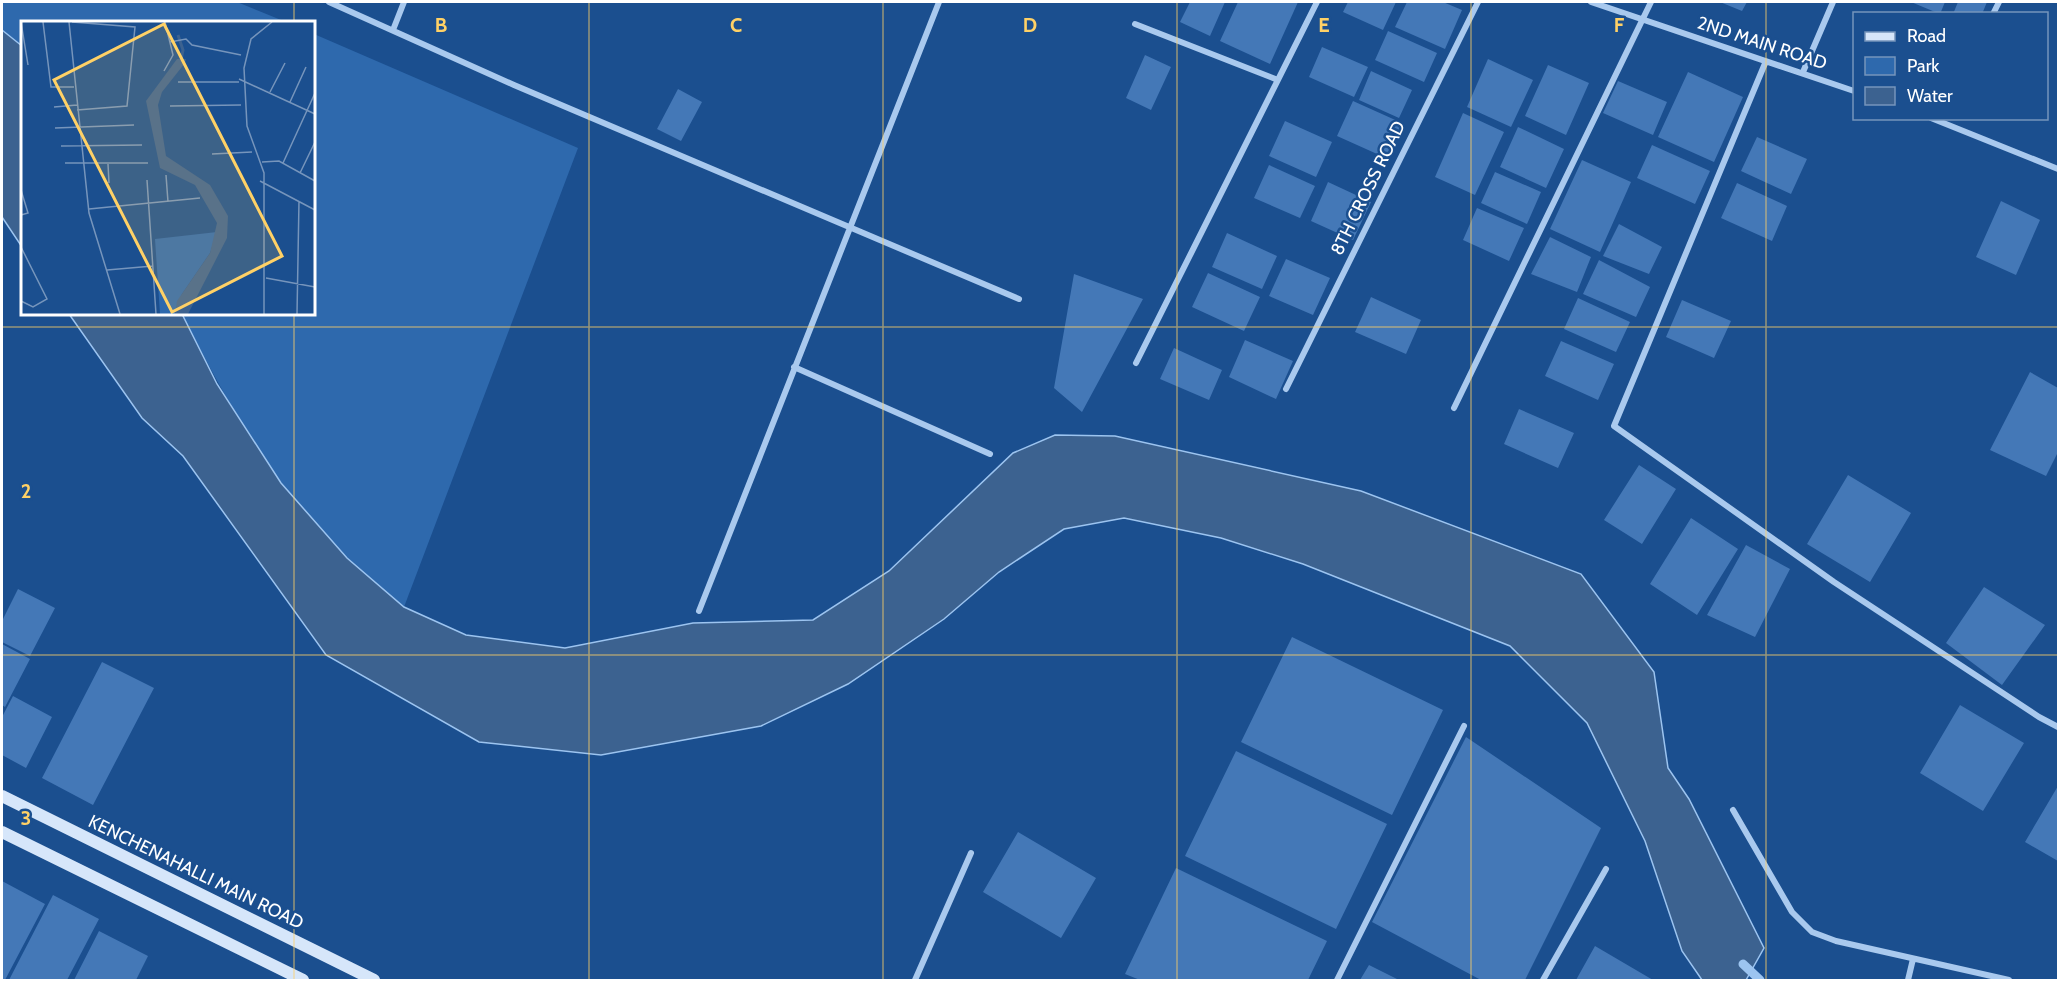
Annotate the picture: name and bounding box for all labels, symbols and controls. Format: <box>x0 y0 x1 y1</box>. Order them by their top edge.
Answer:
street label: 2ND MAIN ROAD <box>1694 12 1830 74</box>
legend <box>1853 12 2048 120</box>
text: B <box>435 13 447 37</box>
text: C <box>730 13 742 37</box>
text: D <box>1023 13 1037 37</box>
text: E <box>1318 13 1330 37</box>
text: F <box>1614 13 1625 37</box>
inset map <box>21 21 315 315</box>
text: Road <box>1907 25 1946 47</box>
text: Park <box>1907 55 1940 77</box>
text: Water <box>1907 85 1953 107</box>
street label: 8TH CROSS ROAD <box>1326 117 1410 259</box>
text: 2 <box>21 479 31 503</box>
text: 3 <box>21 806 31 830</box>
street label: KENCHENAHALLI MAIN ROAD <box>85 810 307 934</box>

